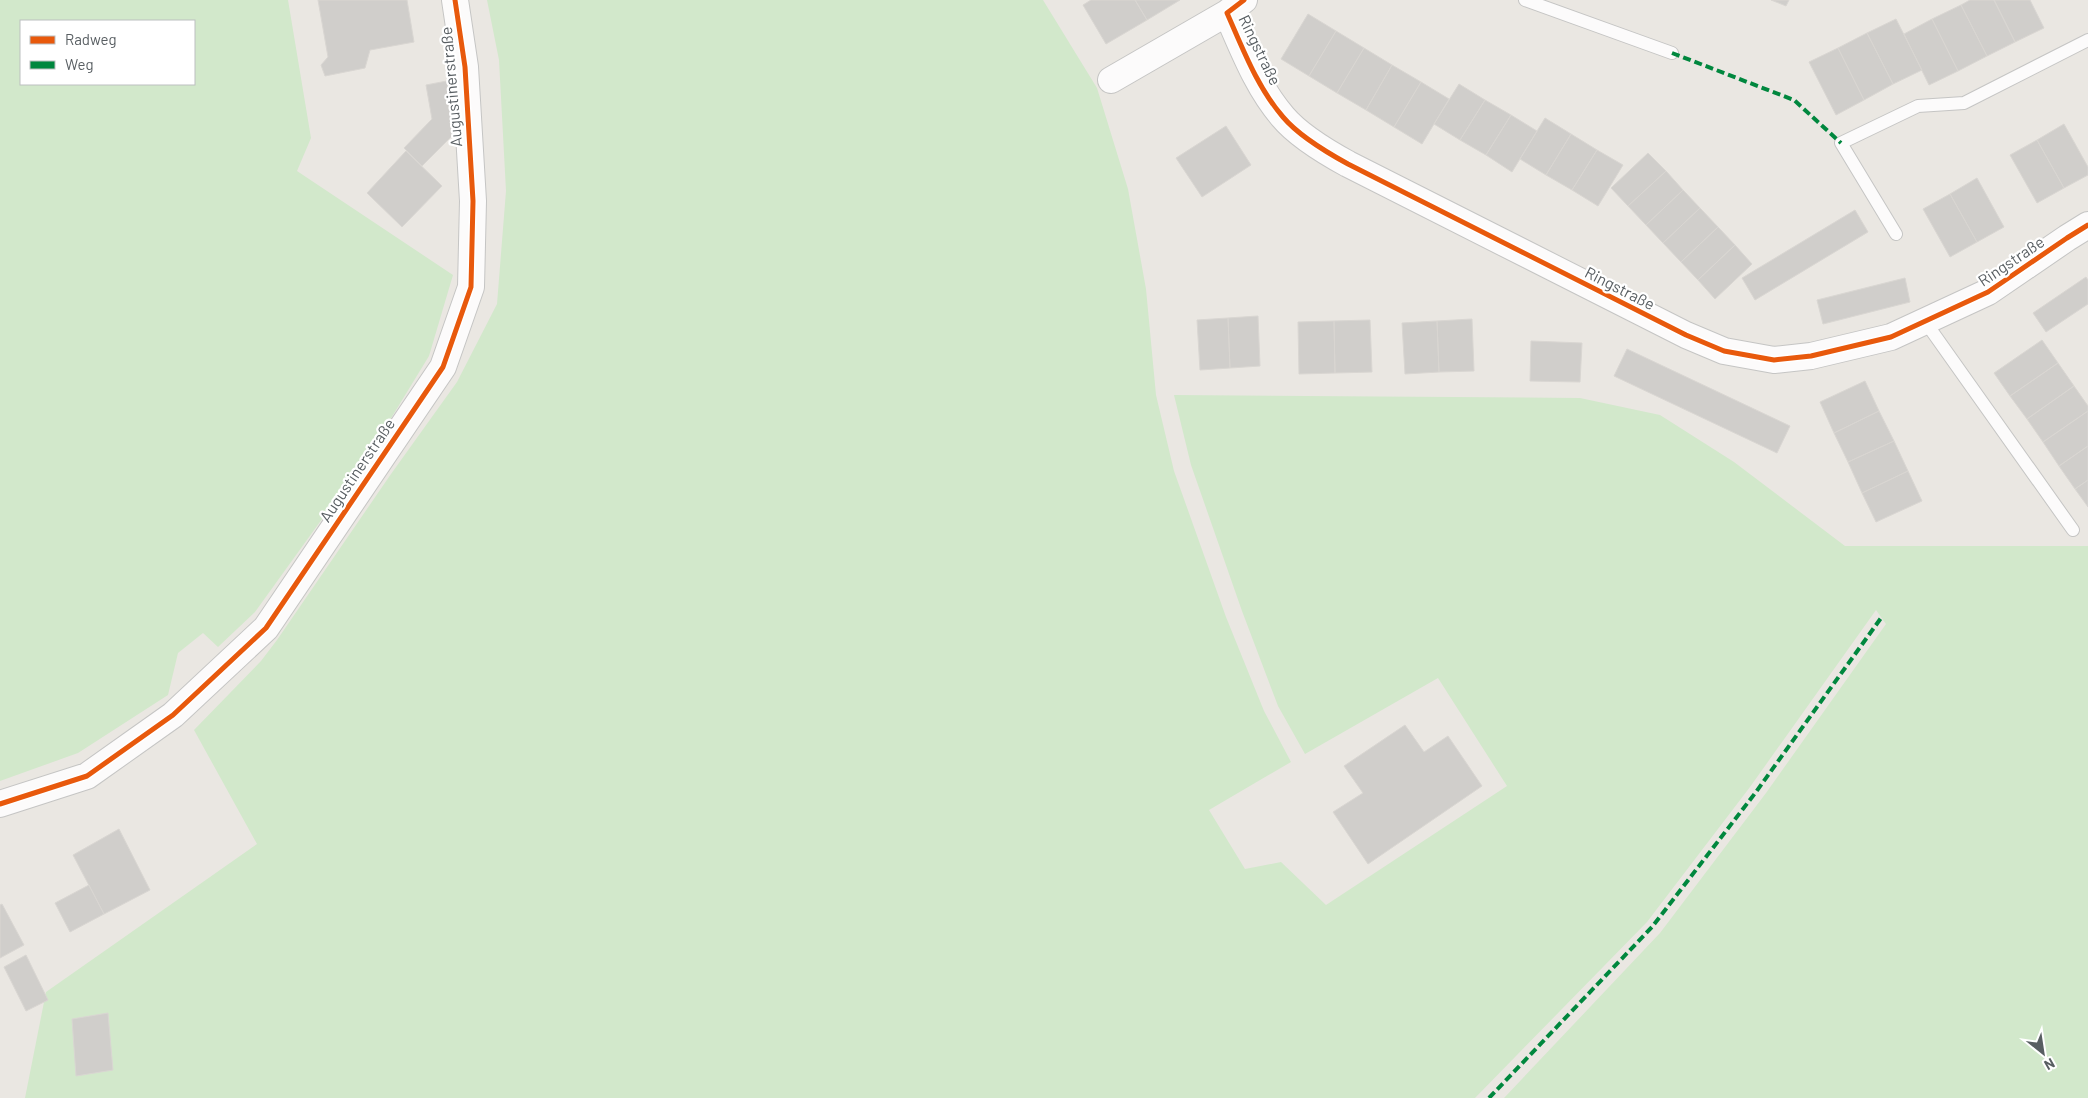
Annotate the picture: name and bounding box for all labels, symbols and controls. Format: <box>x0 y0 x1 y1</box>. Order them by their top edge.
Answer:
street label: Ringstraße <box>1235 12 1286 88</box>
legend <box>20 20 195 85</box>
street label: Augustinerstraße <box>436 26 465 148</box>
text: Radweg <box>65 30 117 48</box>
text: Weg <box>65 55 93 73</box>
street label: Ringstraße <box>1974 231 2047 290</box>
street label: Ringstraße <box>1582 262 1658 313</box>
street label: Augustinerstraße <box>315 414 398 525</box>
north arrow <box>2018 1028 2068 1078</box>
text: N <box>2041 1055 2058 1074</box>

